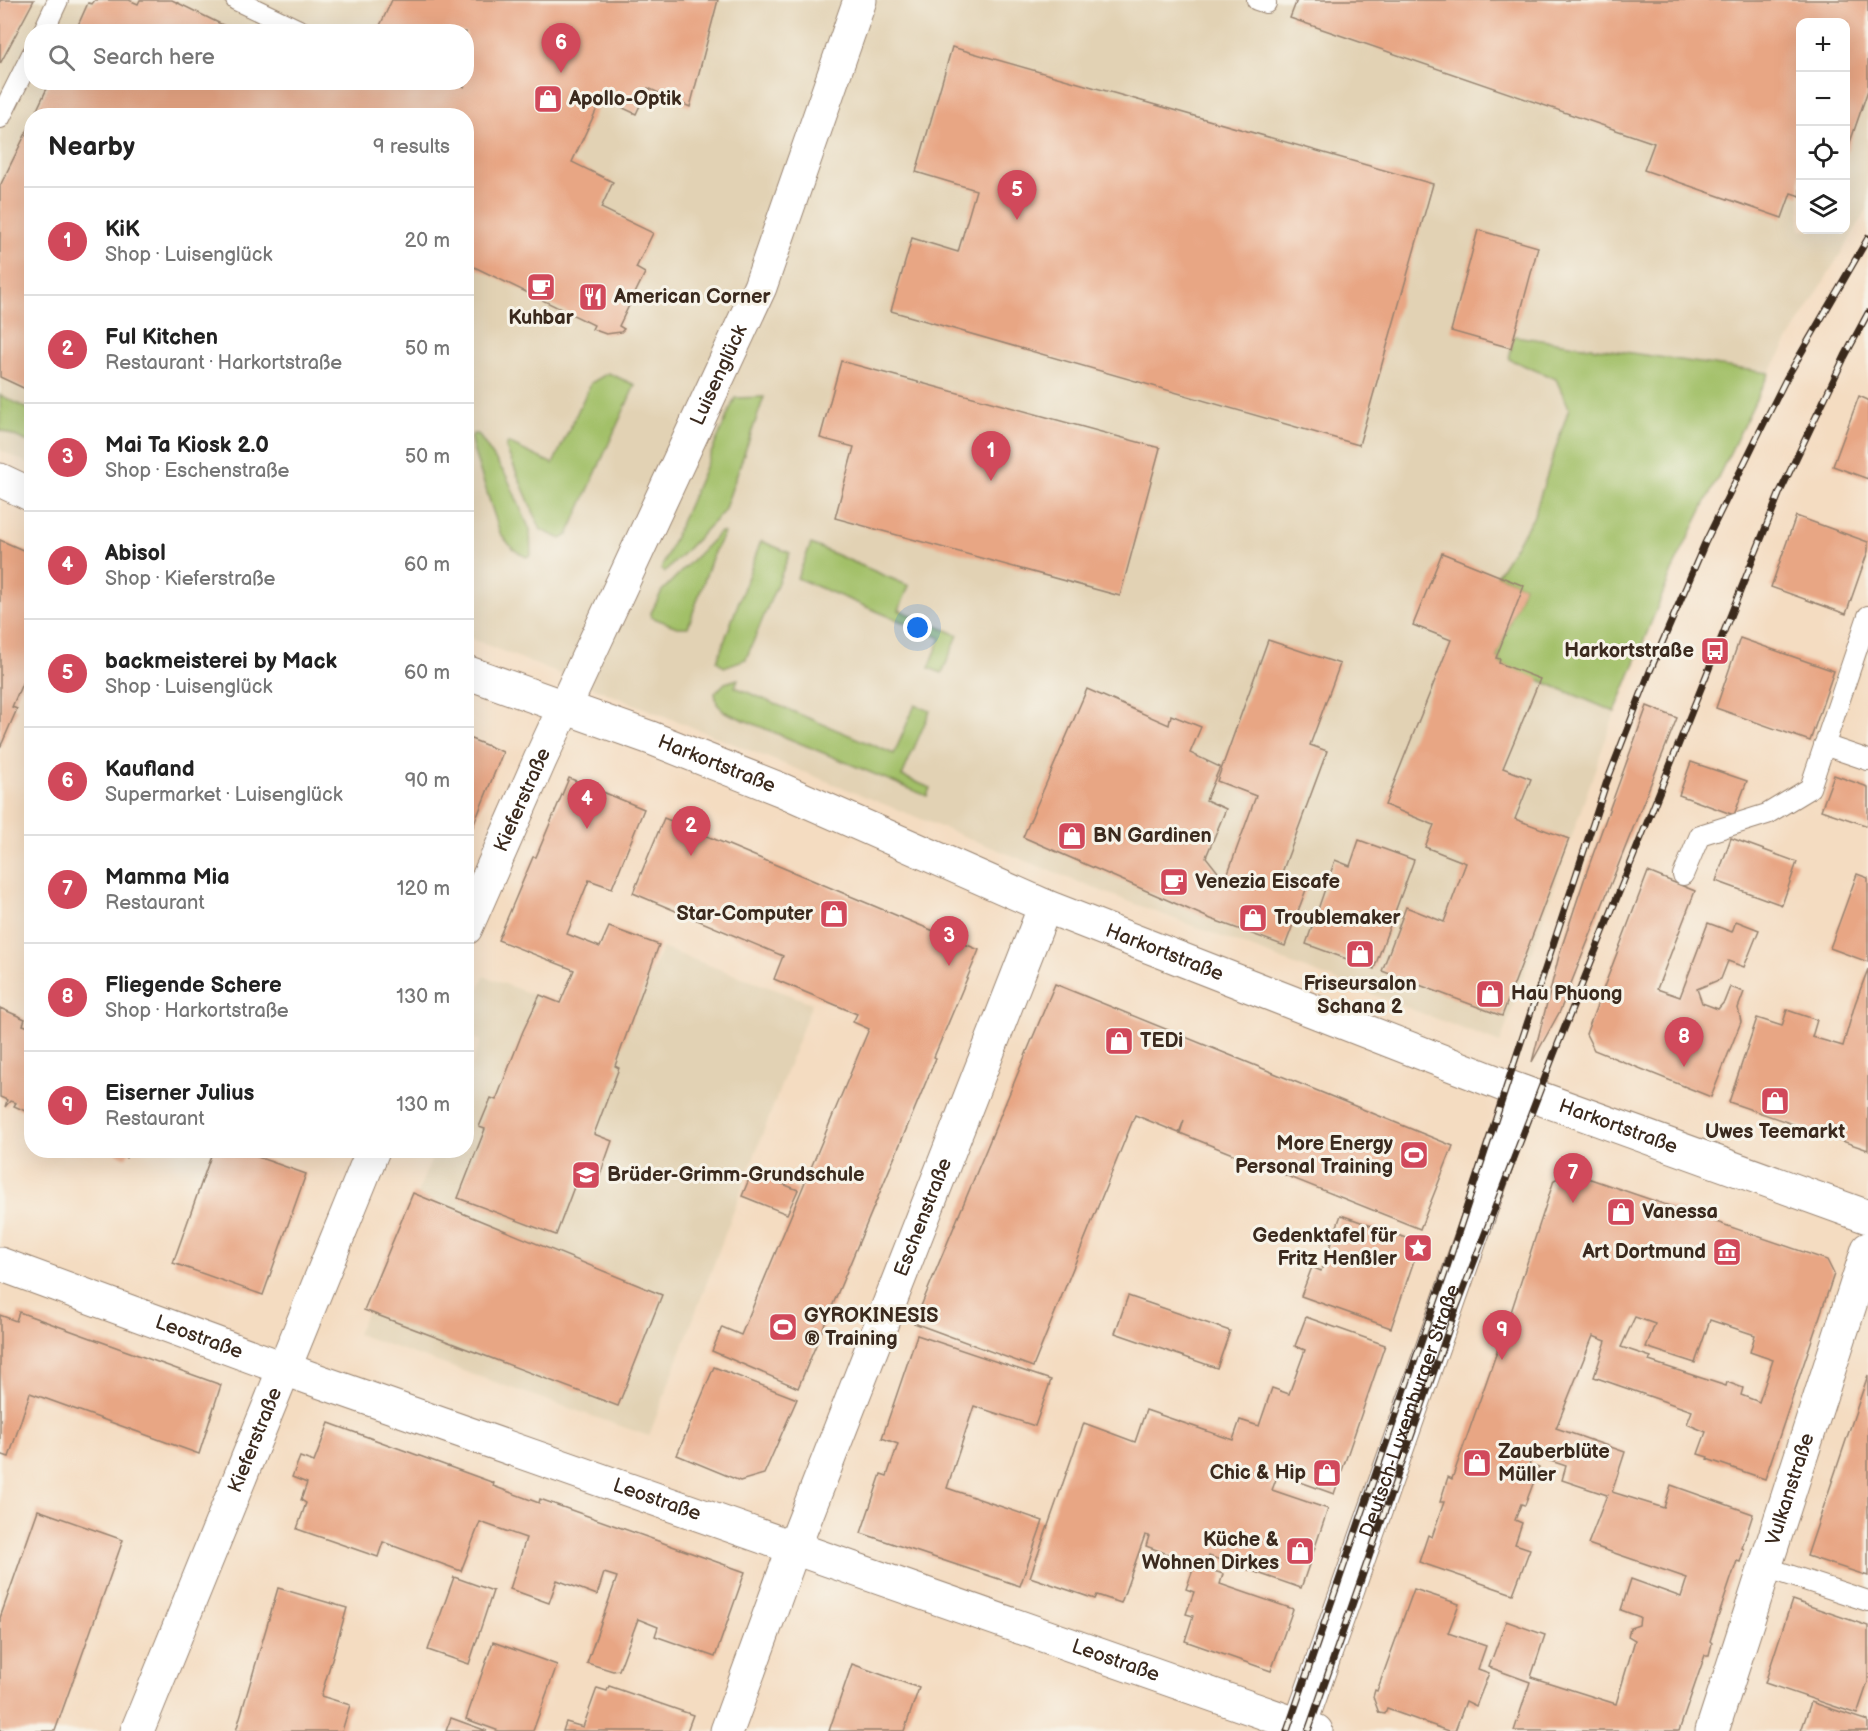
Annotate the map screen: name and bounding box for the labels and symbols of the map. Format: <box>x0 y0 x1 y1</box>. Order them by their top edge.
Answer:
pin: 6 <box>542 23 580 73</box>
shop icon: Apollo-Optik <box>532 83 564 115</box>
place label: Apollo-Optik <box>568 87 682 111</box>
pin: 5 <box>998 170 1036 220</box>
cafe icon: Kuhbar <box>525 271 557 303</box>
restaurant icon: American Corner <box>577 281 609 313</box>
place label: American Corner <box>613 285 772 309</box>
place label: Kuhbar <box>508 306 575 330</box>
street label: Luisenglück <box>685 321 753 429</box>
pin: 1 <box>972 432 1010 481</box>
your location <box>903 613 932 642</box>
bus stop icon: Harkortstraße <box>1699 635 1731 667</box>
place label: Harkortstraße <box>1564 639 1694 663</box>
street label: Harkortstraße <box>654 730 779 798</box>
street label: Kieferstraße <box>489 744 556 856</box>
pin: 4 <box>568 780 606 829</box>
pin: 2 <box>672 806 710 856</box>
shop icon: BN Gardinen <box>1056 820 1088 852</box>
place label: BN Gardinen <box>1093 824 1212 848</box>
cafe icon: Venezia Eiscafe <box>1158 866 1190 898</box>
place label: Venezia Eiscafe <box>1195 870 1340 894</box>
shop icon: Star-Computer <box>818 898 850 930</box>
place label: Star-Computer <box>677 902 814 926</box>
shop icon: Troublemaker <box>1237 902 1269 934</box>
place label: Troublemaker <box>1274 906 1402 930</box>
pin: 3 <box>930 916 968 966</box>
street label: Harkortstraße <box>1102 919 1227 987</box>
shop icon: Friseursalon Schana 2 <box>1344 938 1376 970</box>
place label: Friseursalon Schana 2 <box>1303 972 1417 1019</box>
shop icon: Hau Phuong <box>1474 978 1506 1010</box>
place label: Hau Phuong <box>1511 982 1622 1006</box>
pin: 8 <box>1664 1018 1704 1067</box>
shop icon: TEDi <box>1103 1025 1135 1057</box>
place label: TEDi <box>1140 1029 1183 1053</box>
shop icon: Uwes Teemarkt <box>1759 1085 1791 1117</box>
street label: Harkortstraße <box>1555 1094 1681 1159</box>
place label: Uwes Teemarkt <box>1705 1120 1845 1144</box>
place label: More Energy Personal Training <box>1235 1132 1394 1179</box>
sports icon: More Energy Personal Training <box>1398 1139 1430 1171</box>
street label: Eschenstraße <box>889 1154 957 1280</box>
pin: 7 <box>1554 1154 1592 1203</box>
school or university icon: Brüder-Grimm-Grundschule <box>570 1159 602 1191</box>
place label: Brüder-Grimm-Grundschule <box>607 1163 865 1187</box>
shop icon: Vanessa <box>1605 1196 1637 1228</box>
place label: Vanessa <box>1642 1200 1718 1224</box>
place label: Gedenktafel für Fritz Henßler <box>1252 1224 1398 1271</box>
place icon: Gedenktafel für Fritz Henßler <box>1402 1232 1434 1264</box>
museum icon: Art Dortmund <box>1711 1236 1743 1268</box>
place label: Art Dortmund <box>1581 1240 1706 1264</box>
street label: Deutsch-Luxemburger Straße <box>1355 1281 1466 1541</box>
place label: GYROKINESIS ® Training <box>804 1304 938 1351</box>
street label: Leostraße <box>152 1310 246 1364</box>
pin: 9 <box>1482 1310 1522 1360</box>
sports icon: GYROKINESIS ® Training <box>767 1311 799 1343</box>
street label: Kieferstraße <box>223 1384 287 1496</box>
street label: Vulkanstraße <box>1761 1430 1820 1548</box>
place label: Zauberblüte Müller <box>1498 1440 1610 1487</box>
shop icon: Zauberblüte Müller <box>1461 1447 1493 1479</box>
shop icon: Chic & Hip <box>1311 1457 1343 1489</box>
place label: Chic & Hip <box>1210 1461 1306 1485</box>
street label: Leostraße <box>610 1473 704 1526</box>
place label: Küche & Wohnen Dirkes <box>1142 1528 1279 1575</box>
shop icon: Küche & Wohnen Dirkes <box>1284 1535 1316 1567</box>
street label: Leostraße <box>1068 1634 1163 1687</box>

